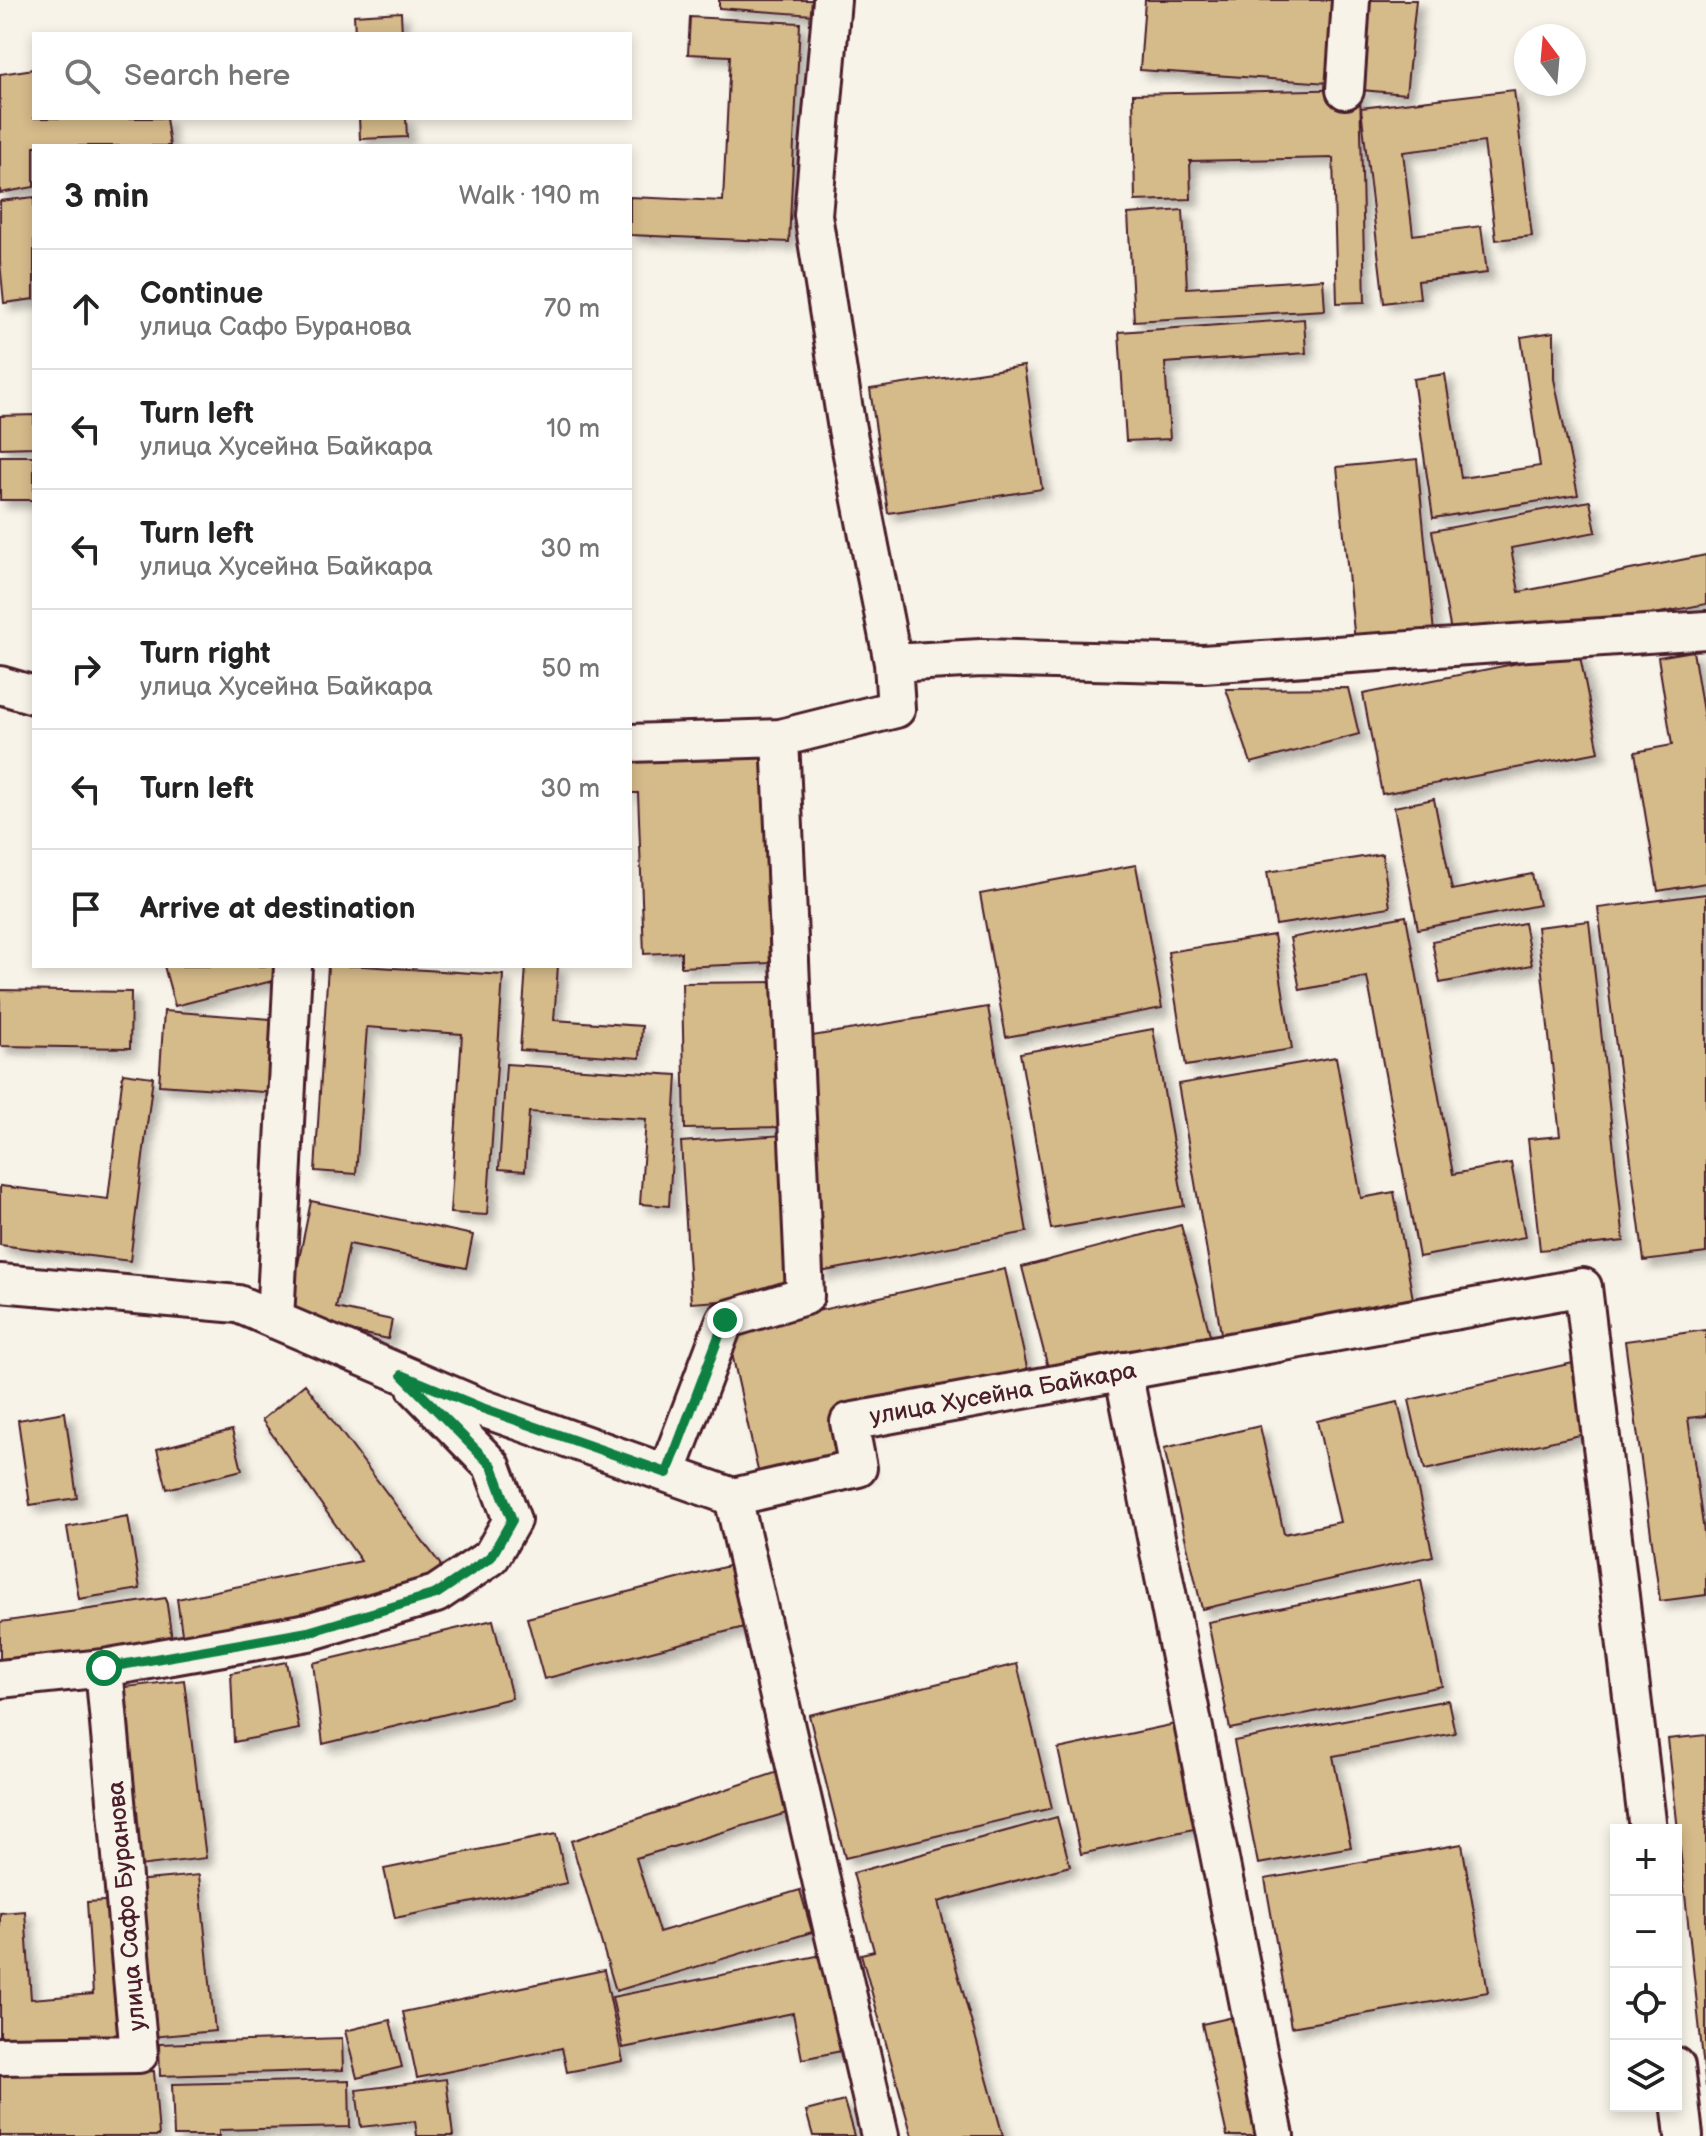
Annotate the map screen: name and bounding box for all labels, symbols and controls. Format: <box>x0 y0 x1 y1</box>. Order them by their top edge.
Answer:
north arrow <box>1514 24 1586 96</box>
search box <box>32 32 632 120</box>
icon: search <box>60 54 104 98</box>
text: Search here <box>124 58 290 94</box>
text: 3 min <box>64 176 149 217</box>
text: Walk · 190 m <box>459 181 600 212</box>
text: Continue <box>140 276 263 312</box>
icon: ahead <box>64 287 108 331</box>
text: 70 m <box>543 294 600 325</box>
text: улица Сафо Буранова <box>140 312 412 343</box>
text: Turn left <box>140 396 254 432</box>
icon: left <box>64 407 108 451</box>
text: 10 m <box>546 414 600 445</box>
text: улица Хусейна Байкара <box>140 432 433 463</box>
text: Turn left <box>140 516 254 552</box>
icon: left <box>64 527 108 571</box>
text: 30 m <box>540 534 600 565</box>
text: улица Хусейна Байкара <box>140 552 433 583</box>
text: Turn right <box>140 636 271 672</box>
icon: right <box>64 647 108 691</box>
text: 50 m <box>541 654 600 685</box>
text: улица Хусейна Байкара <box>140 672 433 703</box>
icon: left <box>64 767 108 811</box>
text: Turn left <box>140 771 254 807</box>
text: 30 m <box>540 774 600 805</box>
icon: arrive <box>64 887 108 931</box>
text: Arrive at destination <box>140 891 416 927</box>
route end <box>707 1302 743 1338</box>
street label: улица Хусейна Байкара <box>867 1356 1139 1431</box>
route start <box>86 1650 122 1686</box>
street label: улица Сафо Буранова <box>101 1780 152 2032</box>
map controls <box>1610 1824 1682 2112</box>
button: + <box>1610 1824 1682 1896</box>
button: − <box>1610 1896 1682 1968</box>
button: locate <box>1610 1968 1682 2040</box>
button: layers <box>1610 2040 1682 2112</box>

